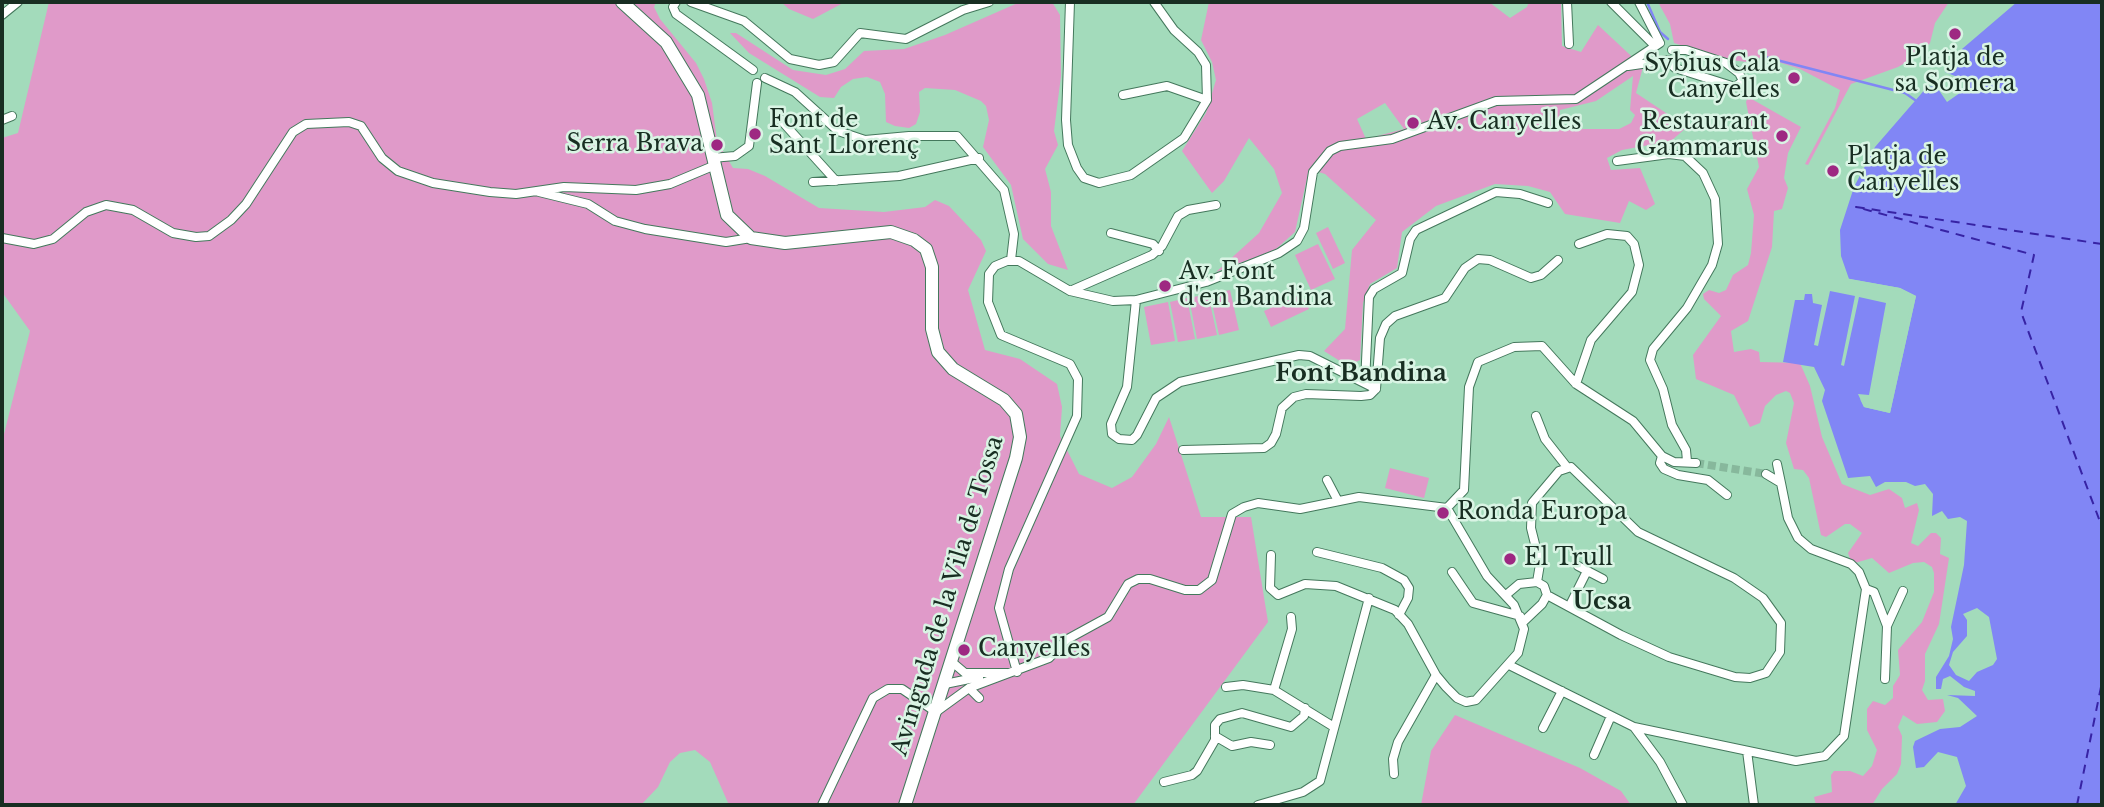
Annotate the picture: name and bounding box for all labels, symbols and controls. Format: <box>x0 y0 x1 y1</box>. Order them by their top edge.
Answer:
marker: Platja de sa Somera <box>1947 26 1963 42</box>
place label: Platja de sa Somera <box>1894 45 2016 99</box>
place label: Sybius Cala Canyelles <box>1644 51 1780 105</box>
marker: Sybius Cala Canyelles <box>1786 70 1802 86</box>
place label: Font de Sant Llorenç <box>769 107 919 161</box>
place label: Av. Canyelles <box>1427 109 1581 137</box>
place label: Restaurant Gammarus <box>1636 109 1768 163</box>
marker: Av. Canyelles <box>1405 115 1421 131</box>
marker: Font de Sant Llorenç <box>747 126 763 142</box>
marker: Restaurant Gammarus <box>1774 128 1790 144</box>
place label: Serra Brava <box>566 131 703 159</box>
marker: Serra Brava <box>709 137 725 153</box>
place label: Platja de Canyelles <box>1847 144 1960 198</box>
marker: Platja de Canyelles <box>1825 163 1841 179</box>
place label: Av. Font d'en Bandina <box>1179 259 1333 313</box>
marker: Av. Font d'en Bandina <box>1157 278 1173 294</box>
district label: Font Bandina <box>1275 360 1447 388</box>
street label: Avinguda de la Vila de Tossa <box>886 433 1010 759</box>
place label: Ronda Europa <box>1457 499 1627 527</box>
marker: Ronda Europa <box>1435 505 1451 521</box>
place label: El Trull <box>1524 545 1613 573</box>
marker: El Trull <box>1502 551 1518 567</box>
district label: Ucsa <box>1573 588 1631 616</box>
place label: Canyelles <box>978 636 1091 664</box>
marker: Canyelles <box>956 642 972 658</box>

